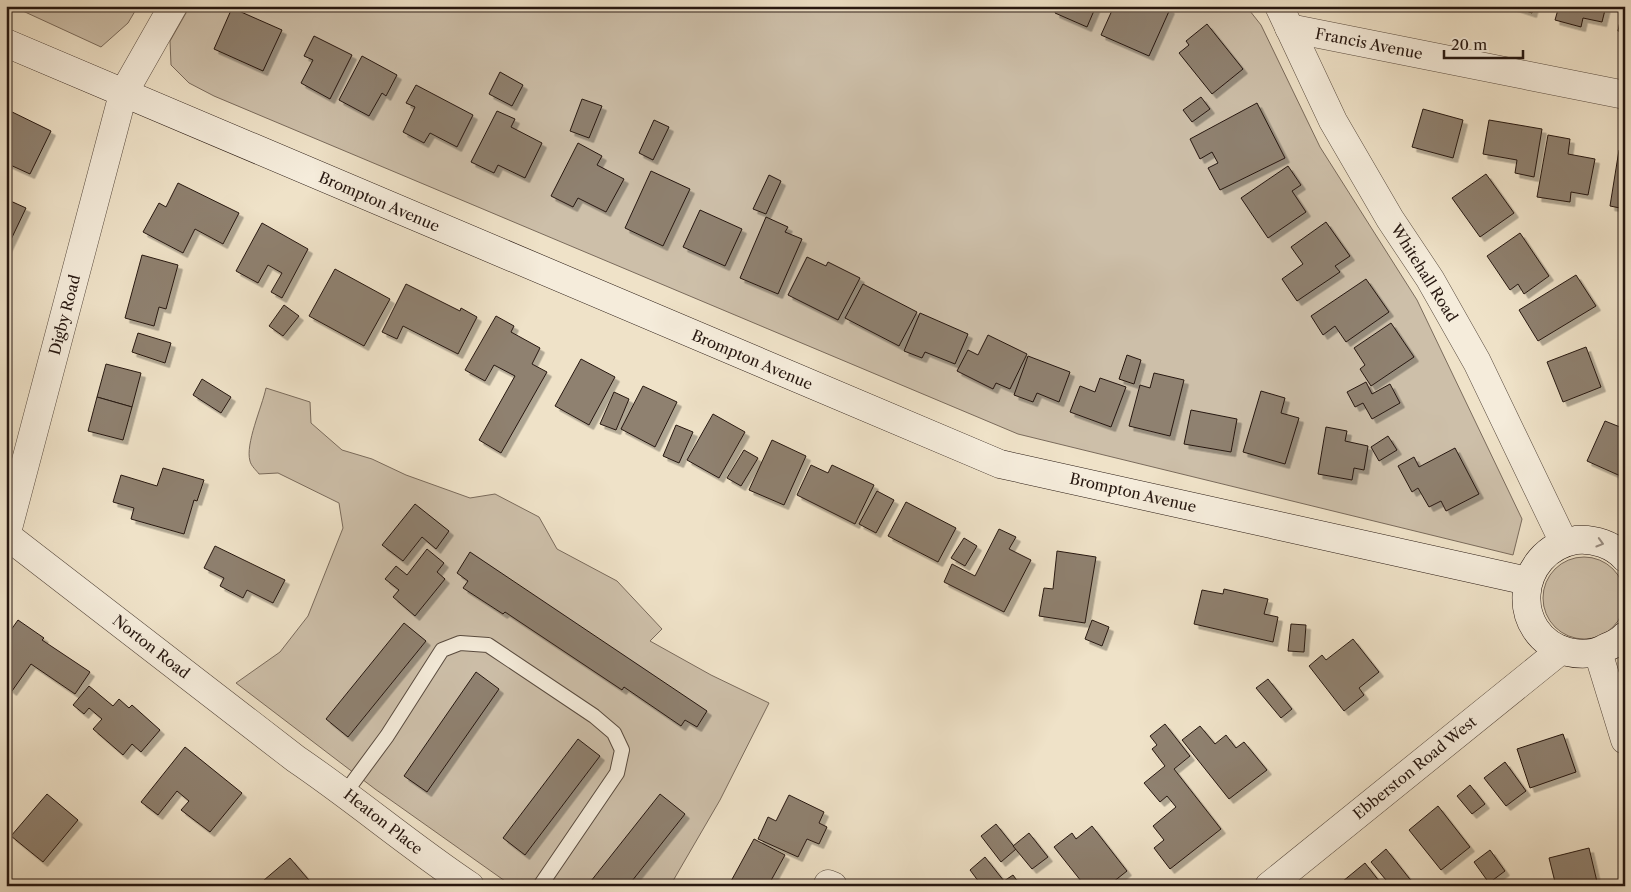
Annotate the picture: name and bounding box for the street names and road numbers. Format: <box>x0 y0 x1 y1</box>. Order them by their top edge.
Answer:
street label: Francis Avenue <box>1314 24 1424 63</box>
street label: Brompton Avenue <box>316 167 443 236</box>
street label: Whitehall Road <box>1386 219 1462 325</box>
street label: Digby Road <box>45 273 84 357</box>
street label: Brompton Avenue <box>689 325 816 394</box>
street label: Brompton Avenue <box>1068 469 1198 516</box>
street label: Norton Road <box>109 611 194 683</box>
street label: Ebberston Road West <box>1349 712 1481 823</box>
street label: Heaton Place <box>340 785 427 858</box>

